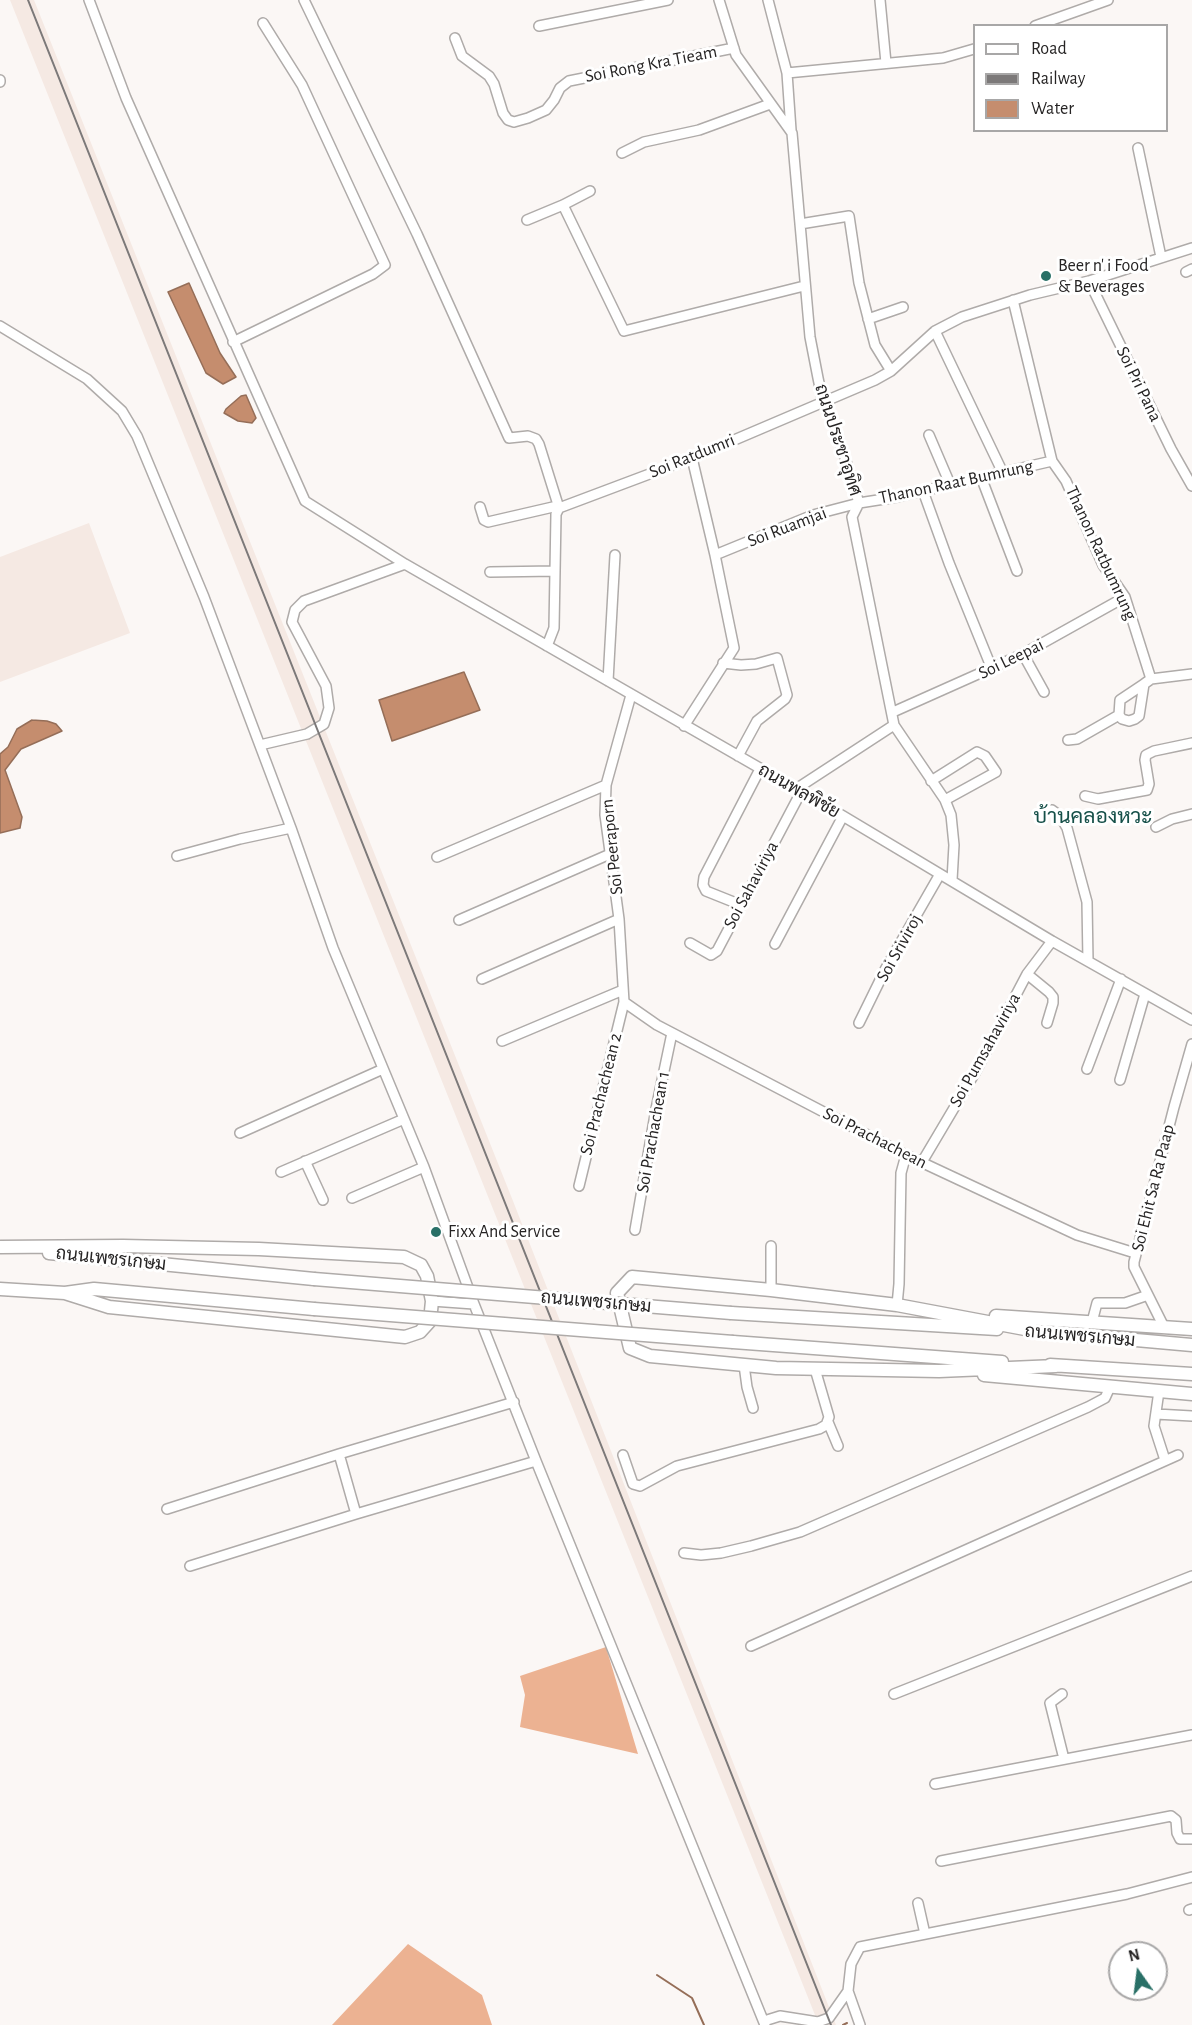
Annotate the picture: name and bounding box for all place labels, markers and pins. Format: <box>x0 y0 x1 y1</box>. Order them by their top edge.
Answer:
place label: Beer n' i Food & Beverages <box>1058 255 1148 298</box>
marker: Beer n' i Food & Beverages <box>1039 269 1053 283</box>
place label: Fixx And Service <box>448 1221 560 1243</box>
marker: Fixx And Service <box>429 1225 443 1239</box>

